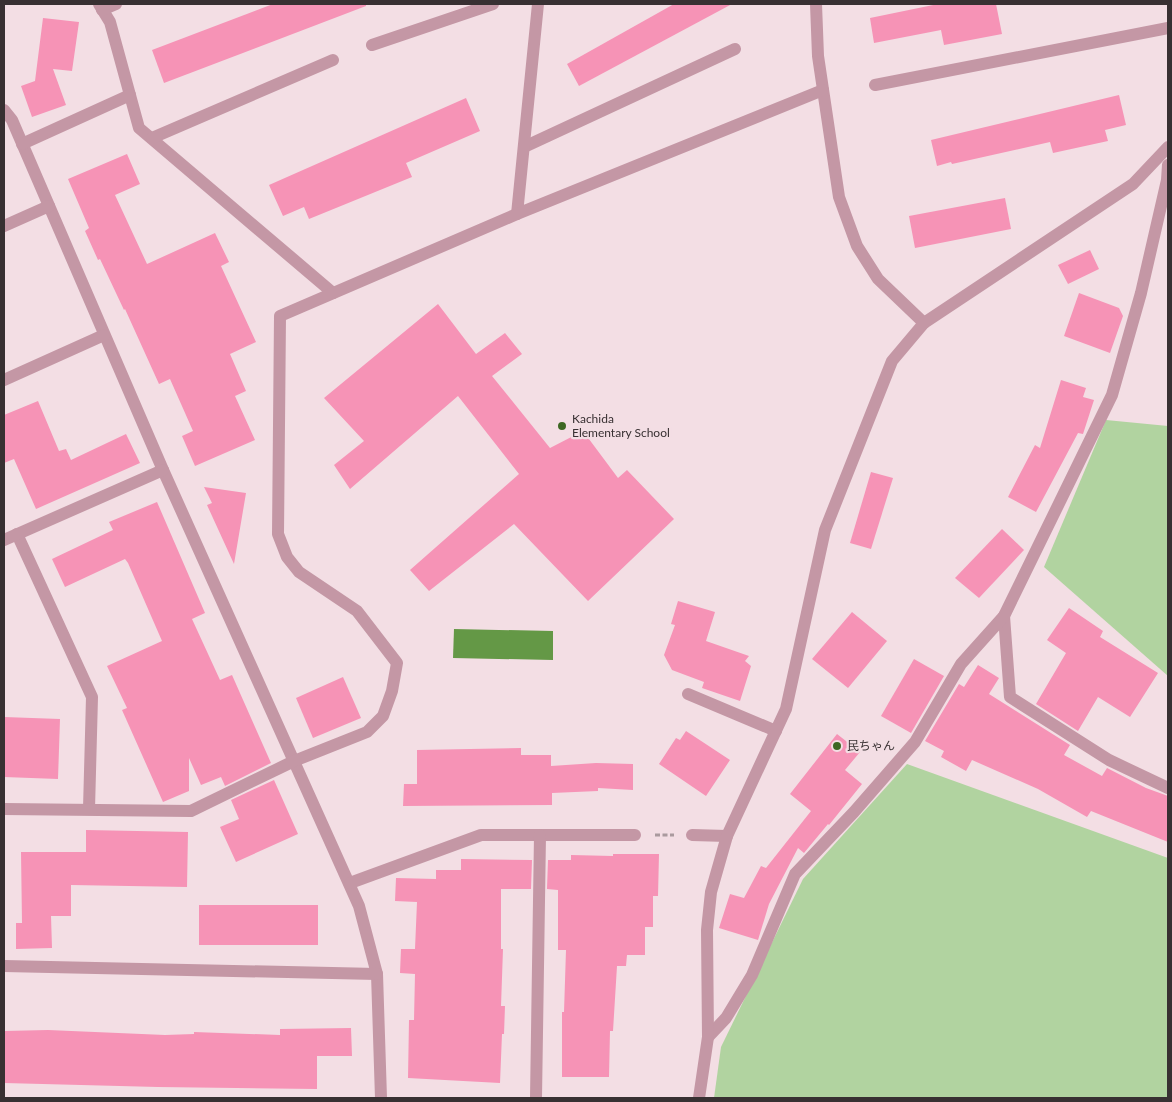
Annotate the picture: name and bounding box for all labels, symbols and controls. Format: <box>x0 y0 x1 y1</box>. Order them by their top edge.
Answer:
place label: Kachida Elementary School <box>572 411 670 440</box>
marker: Kachida Elementary School <box>556 420 568 432</box>
place label: 民ちゃん <box>847 738 895 753</box>
marker: 民ちゃん <box>831 740 843 752</box>

